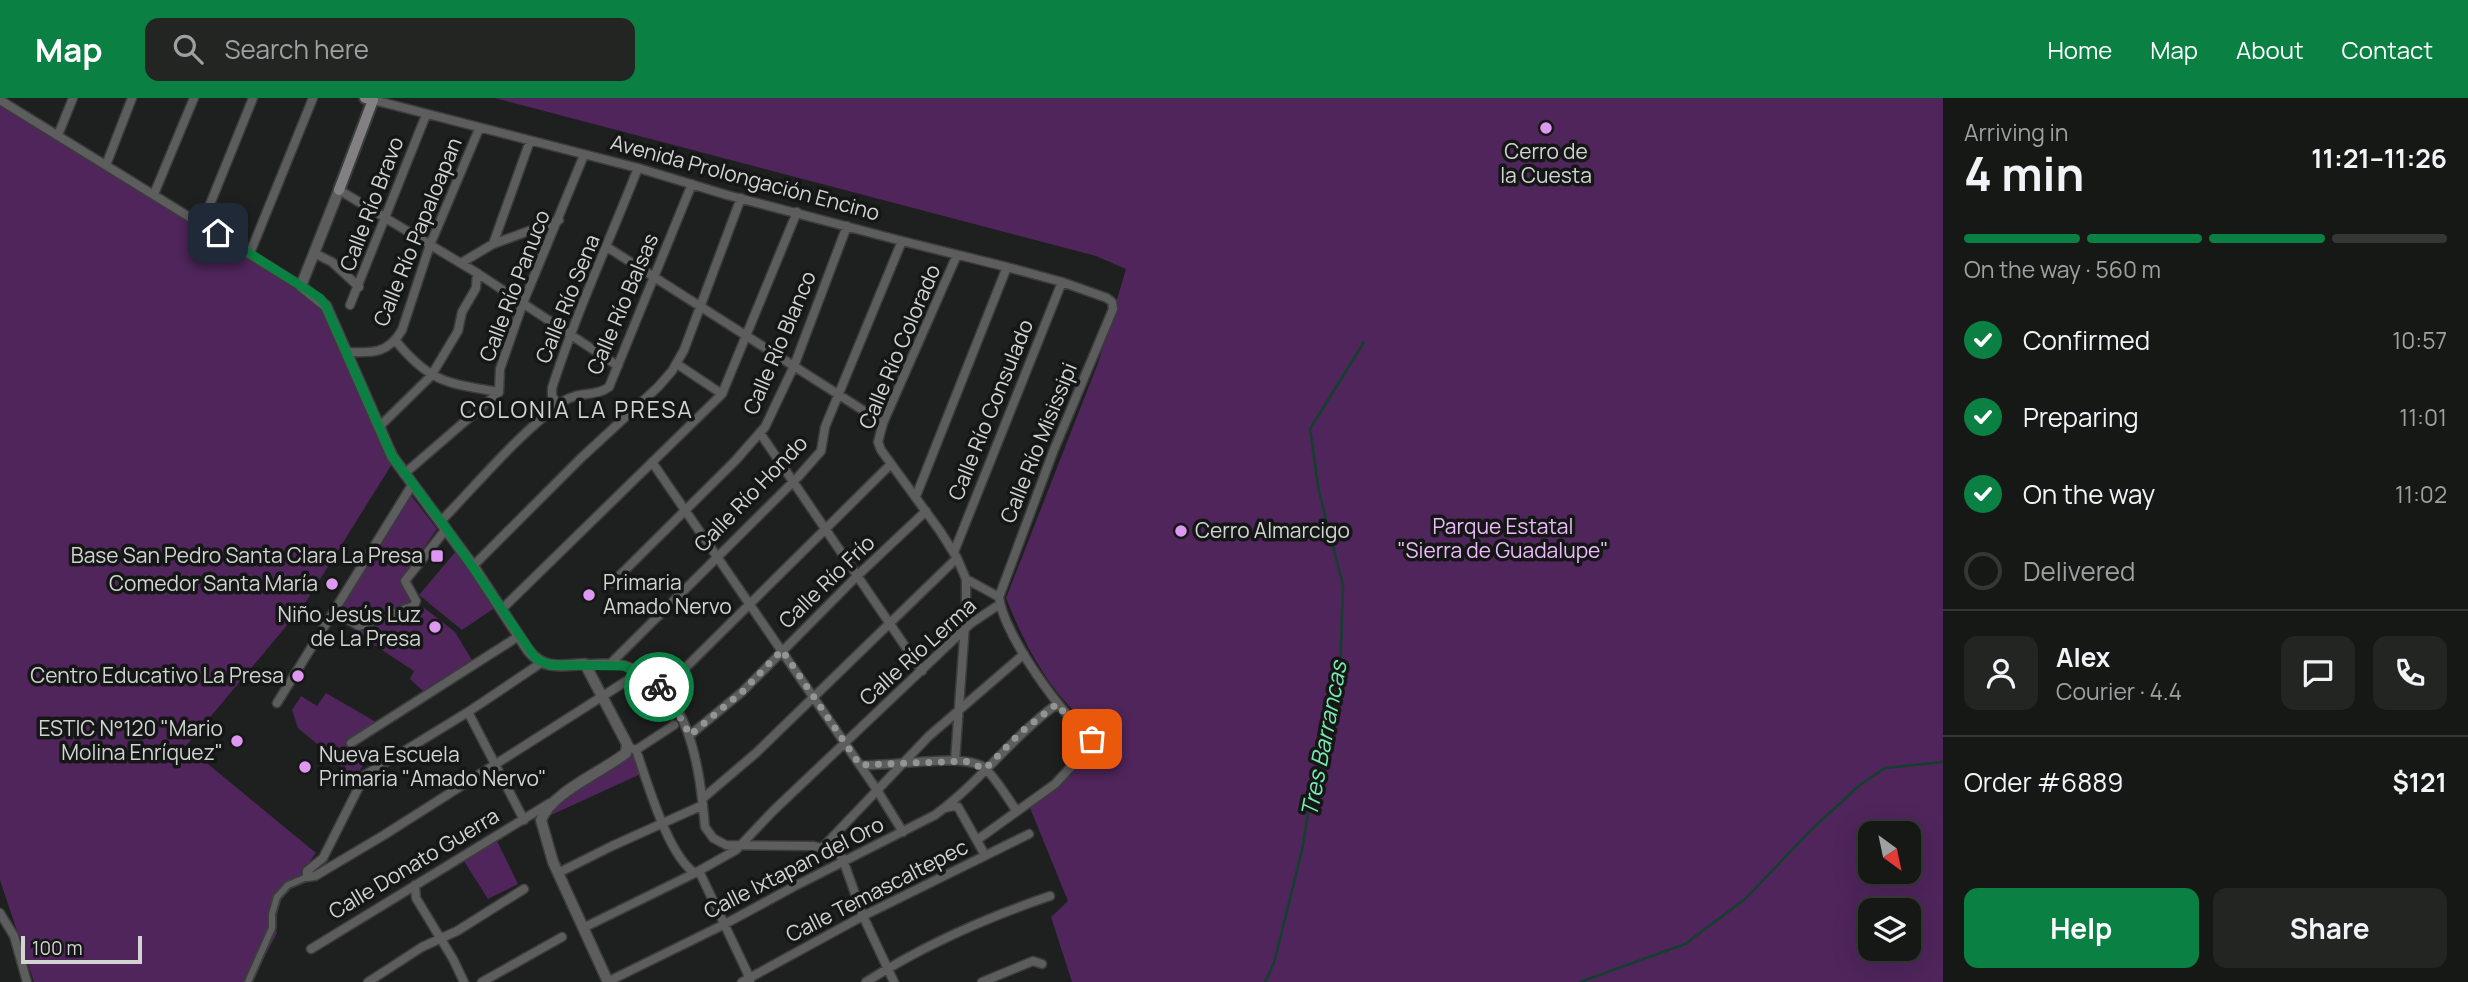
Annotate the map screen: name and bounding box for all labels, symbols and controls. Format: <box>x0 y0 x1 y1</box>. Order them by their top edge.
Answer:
search box <box>145 18 635 81</box>
text: Map <box>35 27 103 72</box>
icon: search <box>169 30 207 68</box>
text: Search here <box>225 31 369 67</box>
text: Home <box>2047 33 2112 66</box>
text: Map <box>2150 33 2198 66</box>
text: About <box>2236 33 2304 66</box>
text: Contact <box>2342 33 2433 66</box>
text: Arriving in <box>1964 116 2069 148</box>
marker: Cerro de la Cuesta <box>1538 120 1554 136</box>
street label: Avenida Prolongación Encino <box>608 128 883 226</box>
street label: Calle Río Bravo <box>333 132 410 275</box>
street label: Calle Río Papaloapan <box>366 133 468 330</box>
place label: Cerro de la Cuesta <box>1500 137 1592 189</box>
text: 11:21–11:26 <box>2311 140 2447 176</box>
text: 4 min <box>1964 142 2084 205</box>
pin <box>188 203 248 263</box>
street label: Calle Río Panuco <box>472 206 556 365</box>
icon: home <box>199 214 237 252</box>
street label: Calle Río Balsas <box>580 229 664 379</box>
street label: Calle Río Sena <box>528 230 606 367</box>
text: On the way · 560 m <box>1964 253 2161 285</box>
street label: Calle Río Colorado <box>852 260 946 433</box>
street label: Calle Río Blanco <box>736 267 822 419</box>
street label: Calle Río Consulado <box>941 315 1039 504</box>
icon: check <box>1964 321 2002 359</box>
text: Confirmed <box>2023 322 2150 358</box>
text: 10:57 <box>2392 324 2447 356</box>
street label: Calle Río Misissipi <box>993 358 1083 527</box>
district label: COLONIA LA PRESA <box>460 393 694 425</box>
icon: check <box>1964 398 2002 436</box>
text: Preparing <box>2023 399 2139 435</box>
text: 11:01 <box>2399 401 2447 433</box>
street label: Calle Río Hondo <box>687 429 813 558</box>
icon: check <box>1964 475 2002 513</box>
text: On the way <box>2023 476 2155 512</box>
text: 11:02 <box>2395 478 2447 510</box>
park label: Parque Estatal "Sierra de Guadalupe" <box>1397 512 1609 564</box>
place label: Cerro Almarcigo <box>1195 516 1350 544</box>
marker: Cerro Almarcigo <box>1173 523 1189 539</box>
street label: Calle Río Frío <box>772 528 880 634</box>
place label: Base San Pedro Santa Clara La Presa <box>71 541 423 569</box>
marker: Base San Pedro Santa Clara La Presa <box>429 548 445 564</box>
text: Delivered <box>2023 553 2135 589</box>
place label: Primaria Amado Nervo <box>603 568 732 620</box>
place label: Comedor Santa María <box>109 569 318 597</box>
marker: Comedor Santa María <box>324 576 340 592</box>
marker: Primaria Amado Nervo <box>581 587 597 603</box>
street label: Calle Río Lerma <box>853 591 982 711</box>
place label: Niño Jesús Luz de La Presa <box>278 600 421 652</box>
marker: Niño Jesús Luz de La Presa <box>427 619 443 635</box>
button: person <box>1964 636 2038 710</box>
button: chat <box>2281 636 2355 710</box>
button: phone <box>2373 636 2447 710</box>
text: Alex <box>2056 639 2110 675</box>
courier <box>624 652 694 722</box>
water label: Tres Barrancas <box>1292 657 1354 819</box>
place label: Centro Educativo La Presa <box>30 661 284 689</box>
marker: Centro Educativo La Presa <box>290 668 306 684</box>
icon: bike <box>640 668 678 706</box>
text: Courier · 4.4 <box>2056 675 2182 707</box>
pin <box>1062 709 1122 769</box>
place label: ESTIC N°120 "Mario Molina Enríquez" <box>39 714 223 766</box>
icon: bag <box>1073 720 1111 758</box>
marker: ESTIC N°120 "Mario Molina Enríquez" <box>229 733 245 749</box>
place label: Nueva Escuela Primaria "Amado Nervo" <box>319 740 547 792</box>
marker: Nueva Escuela Primaria "Amado Nervo" <box>297 759 313 775</box>
text: Order #6889 <box>1964 764 2123 800</box>
text: $121 <box>2392 764 2447 800</box>
street label: Calle Donato Guerra <box>323 801 504 925</box>
street label: Calle Ixtapan del Oro <box>699 810 888 925</box>
north arrow <box>1858 821 1922 884</box>
map controls <box>1858 821 1921 961</box>
street label: Calle Temascaltepec <box>781 832 972 948</box>
button: Help <box>1964 888 2199 968</box>
button: Share <box>2213 888 2447 968</box>
button: layers <box>1858 898 1921 961</box>
scale bar <box>21 933 142 965</box>
text: 100 m <box>32 935 83 961</box>

